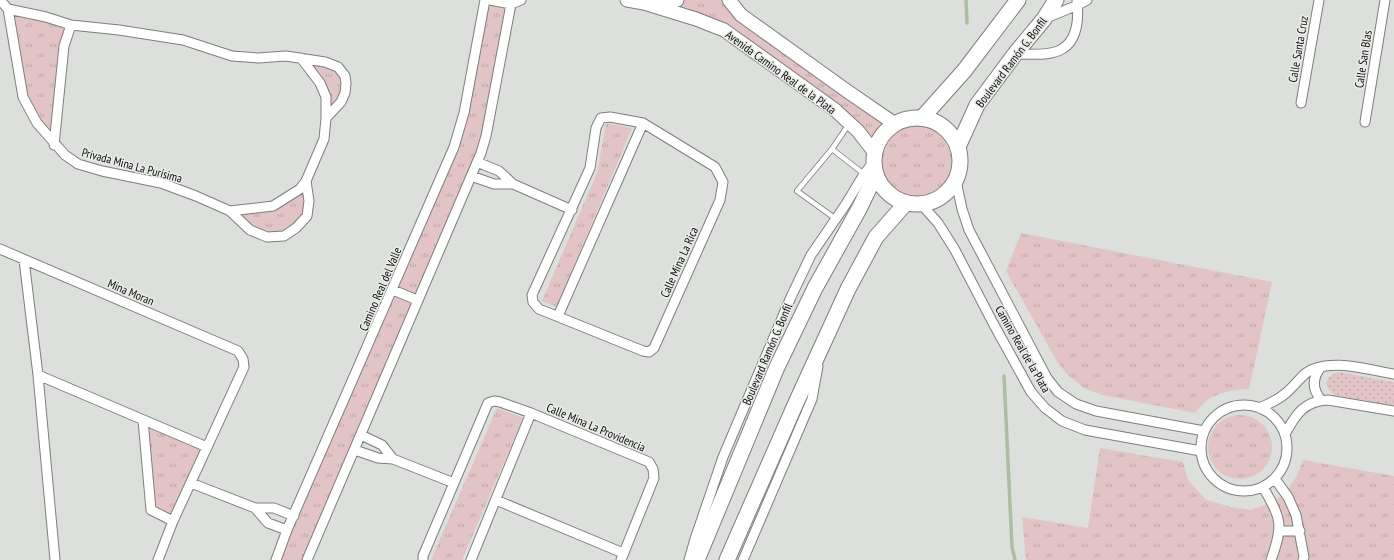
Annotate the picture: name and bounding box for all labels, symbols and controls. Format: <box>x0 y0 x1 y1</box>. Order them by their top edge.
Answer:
street label: Boulevard Ramón G. Bonfil <box>972 14 1050 110</box>
street label: Calle Santa Cruz <box>1285 15 1311 83</box>
street label: Avenida Camino Real de la Plata <box>723 27 839 117</box>
street label: Calle San Blas <box>1351 29 1375 89</box>
street label: Privada Mina La Purísima <box>80 144 184 186</box>
street label: Calle Mina La Rica <box>657 224 701 300</box>
street label: Camino Real del Valle <box>356 245 404 333</box>
street label: Mina Moran <box>105 276 157 308</box>
street label: Boulevard Ramón G. Bonfil <box>739 301 795 407</box>
street label: Camino Real de la Plata <box>992 303 1054 395</box>
street label: Calle Mina La Providencia <box>544 399 648 455</box>

